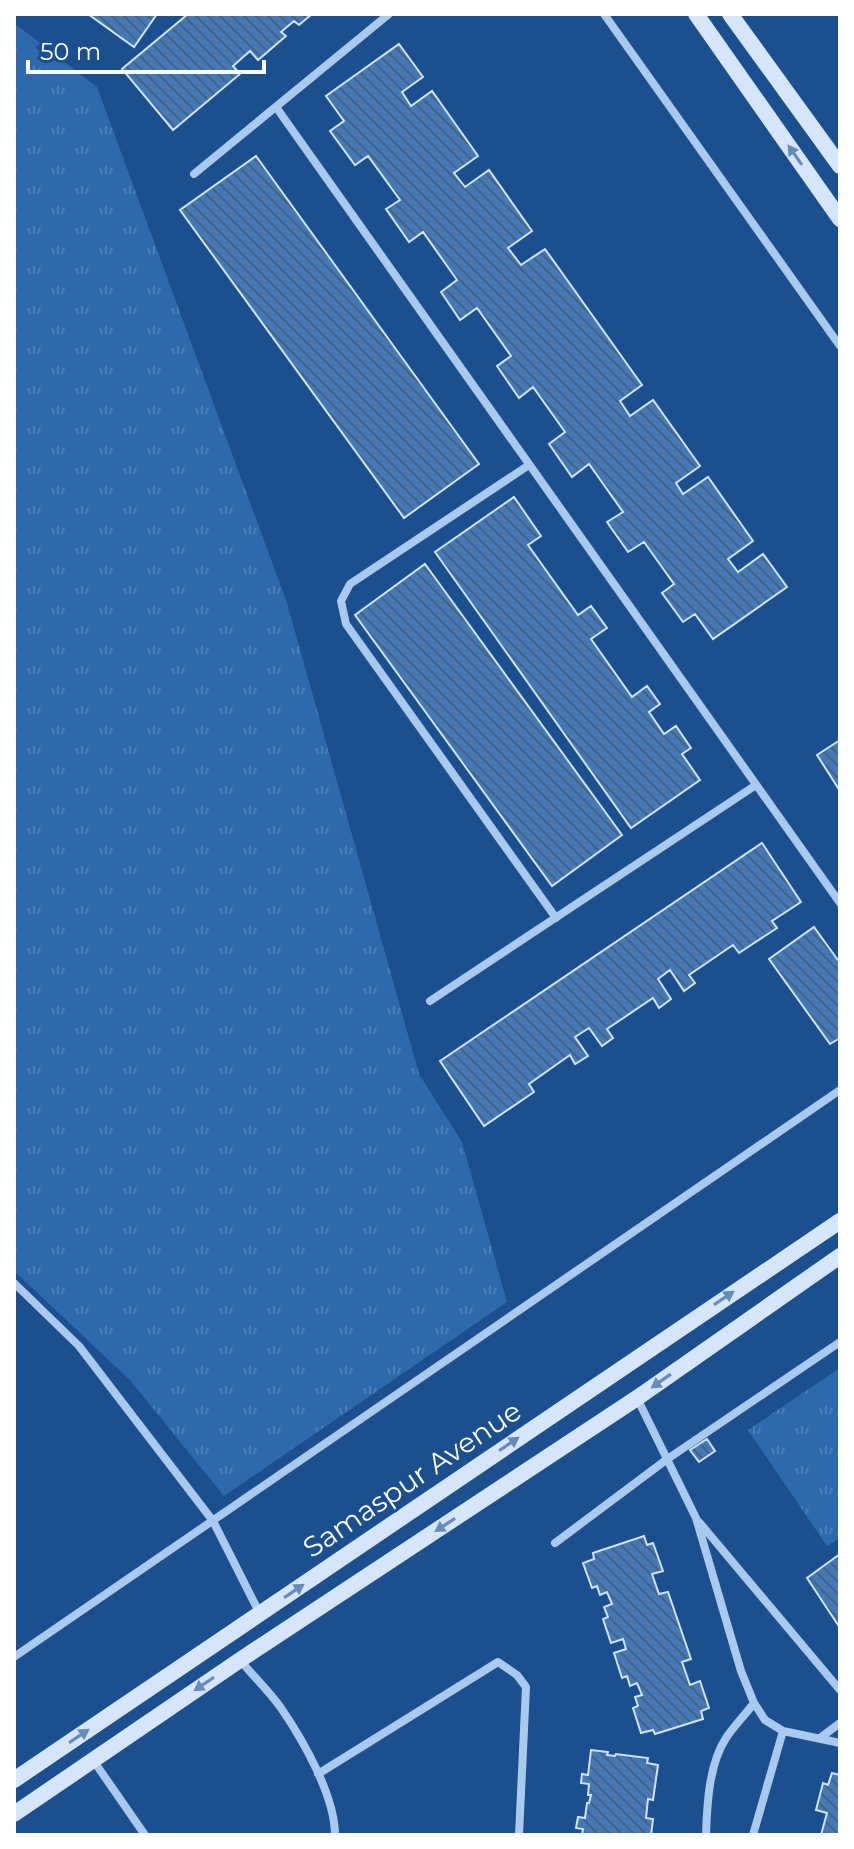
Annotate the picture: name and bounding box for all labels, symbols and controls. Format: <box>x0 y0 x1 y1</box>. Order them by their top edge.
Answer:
scale bar <box>28 24 264 74</box>
text: 50 m <box>40 37 101 66</box>
one-way arrow <box>787 144 803 166</box>
one-way arrow <box>714 1291 735 1306</box>
one-way arrow <box>651 1373 672 1388</box>
street label: Samaspur Avenue <box>297 1393 527 1565</box>
one-way arrow <box>498 1437 519 1452</box>
one-way arrow <box>434 1518 455 1533</box>
one-way arrow <box>283 1584 305 1598</box>
one-way arrow <box>194 1676 215 1691</box>
one-way arrow <box>68 1729 89 1744</box>

